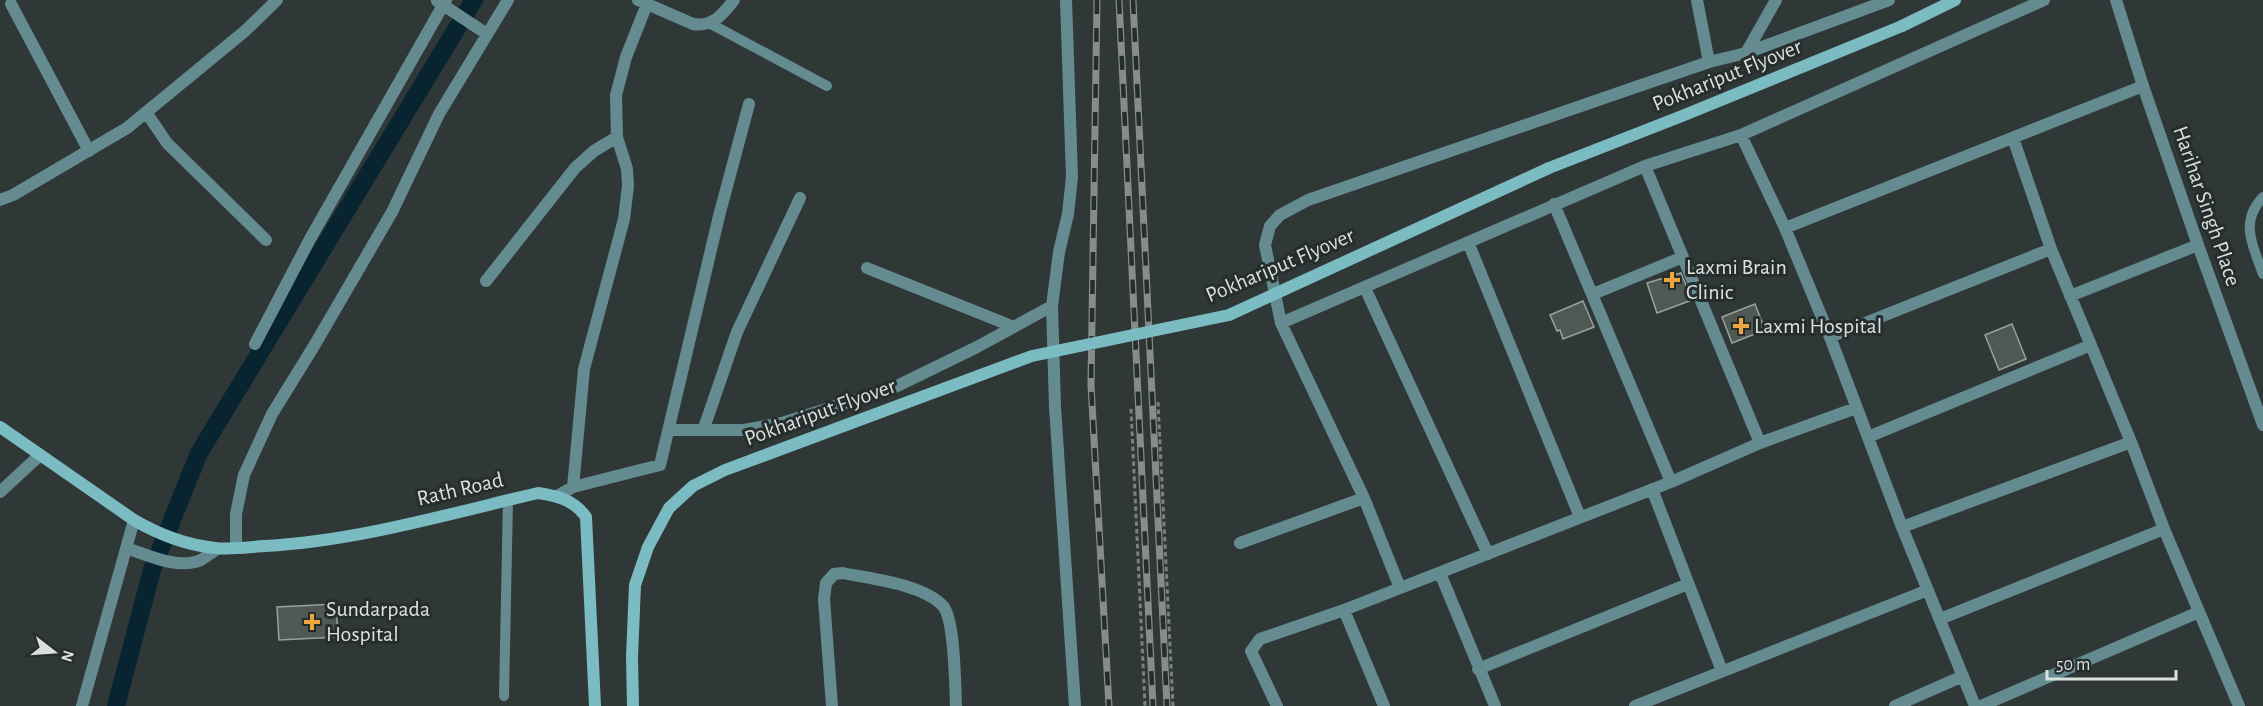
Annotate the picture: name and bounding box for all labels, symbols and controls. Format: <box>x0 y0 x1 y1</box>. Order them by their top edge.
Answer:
street label: Pokhariput Flyover <box>1649 35 1805 115</box>
street label: Harihar Singh Place <box>2169 123 2245 289</box>
street label: Pokhariput Flyover <box>1203 224 1357 306</box>
place label: Laxmi Brain Clinic <box>1686 256 1787 303</box>
marker: Laxmi Brain Clinic <box>1663 271 1681 289</box>
place label: Laxmi Hospital <box>1754 315 1882 337</box>
marker: Laxmi Hospital <box>1732 317 1750 335</box>
street label: Pokhariput Flyover <box>742 374 898 450</box>
street label: Rath Road <box>415 468 505 510</box>
place label: Sundarpada Hospital <box>326 598 430 645</box>
marker: Sundarpada Hospital <box>303 613 321 631</box>
north arrow <box>24 622 84 682</box>
scale bar <box>2047 643 2176 681</box>
text: N <box>58 648 77 664</box>
text: 50 m <box>2056 656 2090 674</box>

